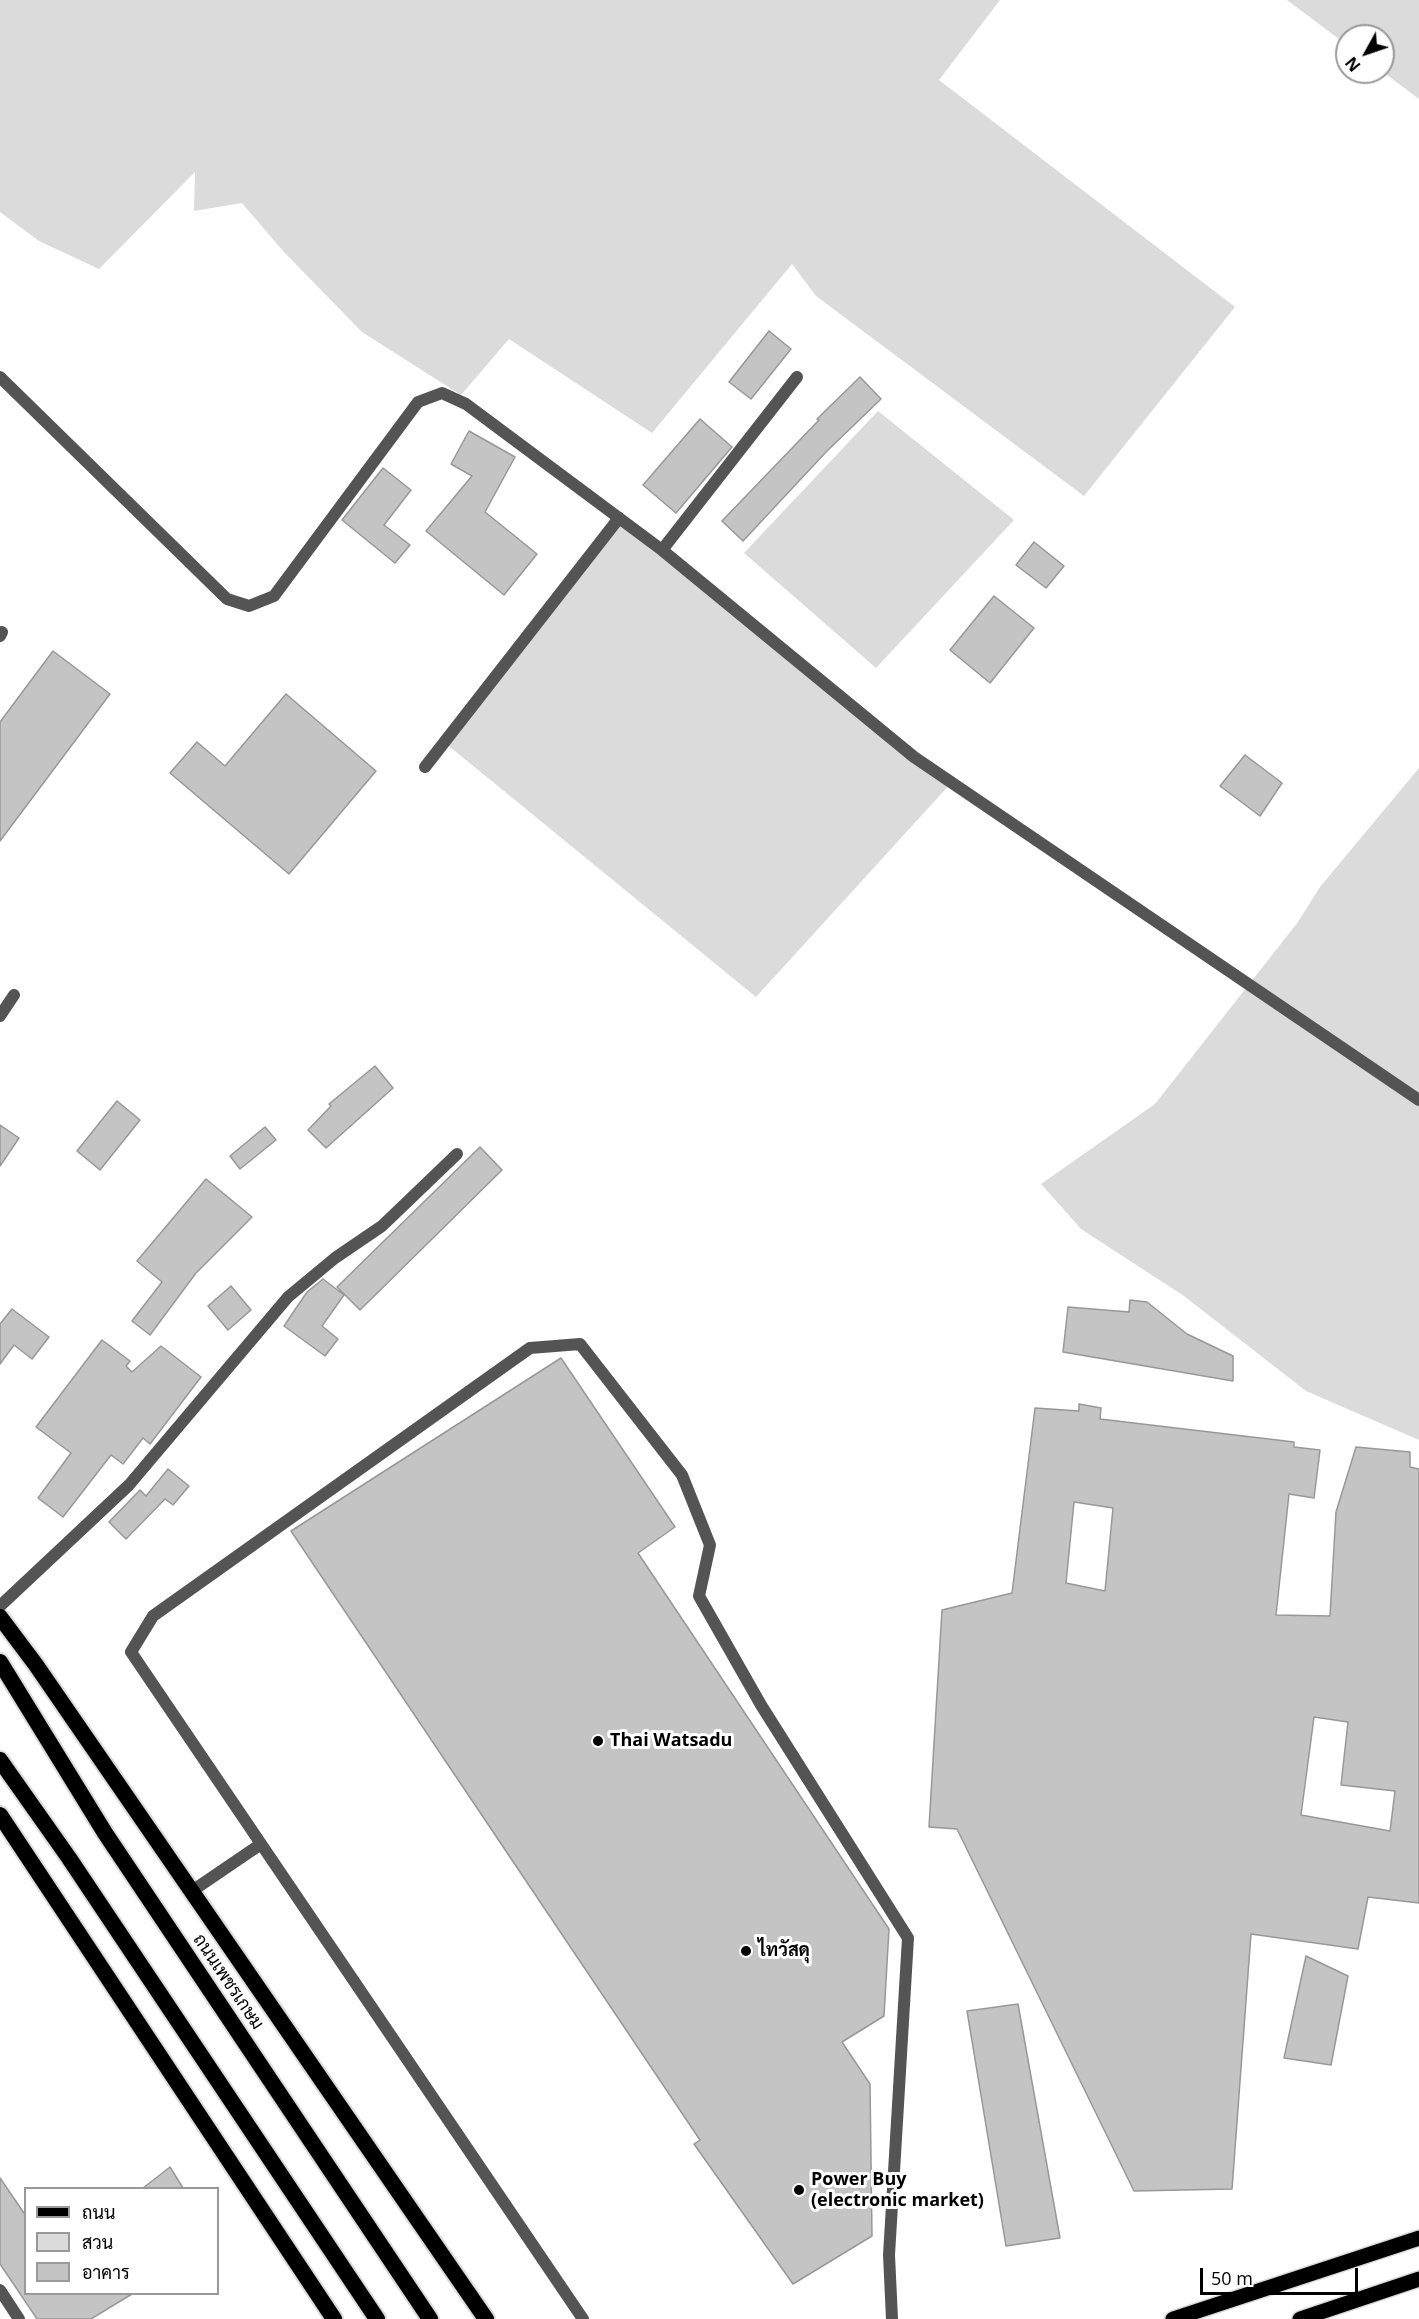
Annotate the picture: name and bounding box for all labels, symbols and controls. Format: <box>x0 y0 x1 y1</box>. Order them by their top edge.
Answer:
north arrow <box>1335 24 1395 84</box>
text: N <box>1340 52 1365 76</box>
place label: Thai Watsadu <box>610 1730 732 1752</box>
marker: Thai Watsadu <box>591 1734 605 1748</box>
street label: ถนนเพชรเกษม <box>188 1930 268 2034</box>
place label: ไทวัสดุ <box>758 1940 810 1962</box>
marker: ไทวัสดุ <box>739 1944 753 1958</box>
place label: Power Buy (electronic market) <box>811 2169 984 2212</box>
marker: Power Buy (electronic market) <box>792 2183 806 2197</box>
legend <box>24 2187 219 2295</box>
text: ถนน <box>82 2200 115 2224</box>
text: สวน <box>82 2230 113 2254</box>
scale bar <box>1203 2256 1360 2294</box>
text: อาคาร <box>82 2260 130 2284</box>
text: 50 m <box>1211 2266 1253 2290</box>

